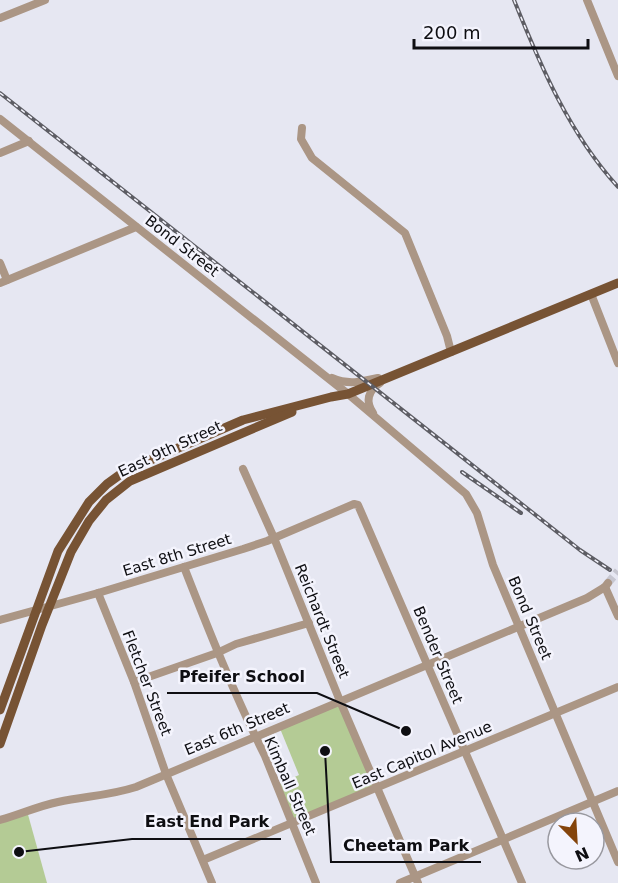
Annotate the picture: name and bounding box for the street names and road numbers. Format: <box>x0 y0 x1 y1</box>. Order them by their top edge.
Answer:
street label: Bond Street <box>141 212 223 281</box>
street label: East 9th Street <box>115 417 225 481</box>
street label: East 8th Street <box>121 530 233 580</box>
street label: Reichardt Street <box>291 561 353 681</box>
street label: Bond Street <box>504 574 556 663</box>
street label: Bender Street <box>409 603 467 707</box>
street label: Fletcher Street <box>119 628 175 738</box>
street label: East 6th Street <box>182 699 292 759</box>
street label: East Capitol Avenue <box>349 717 495 793</box>
street label: Kimball Street <box>260 734 320 838</box>

